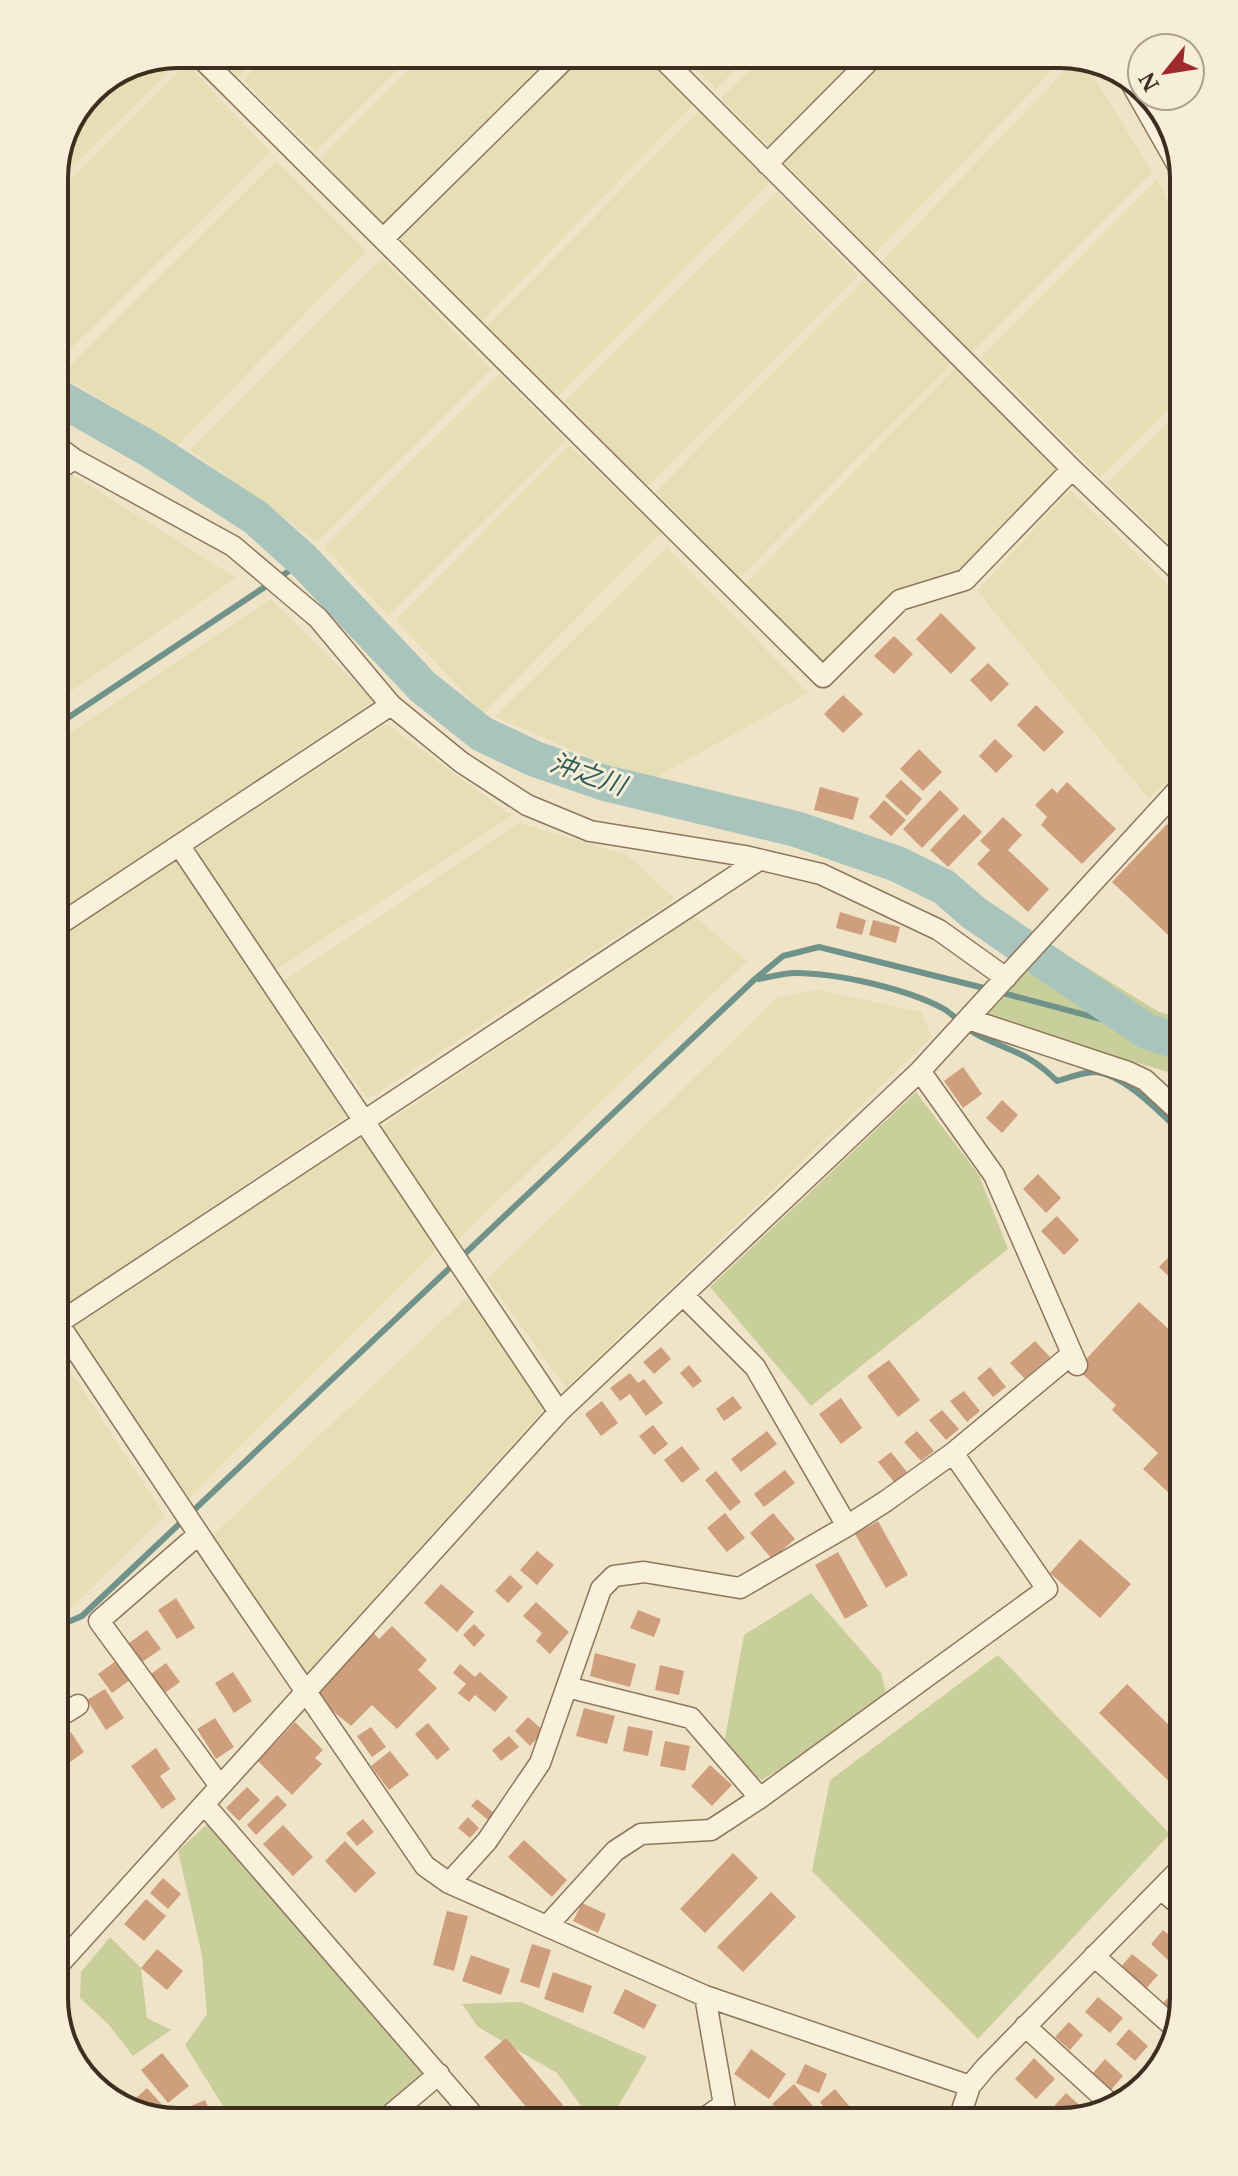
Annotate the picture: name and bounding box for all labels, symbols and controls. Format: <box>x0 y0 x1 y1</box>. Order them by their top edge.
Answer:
north arrow <box>1126 32 1206 112</box>
text: N <box>1130 67 1165 98</box>
water label: 沖之川 <box>546 743 634 804</box>

